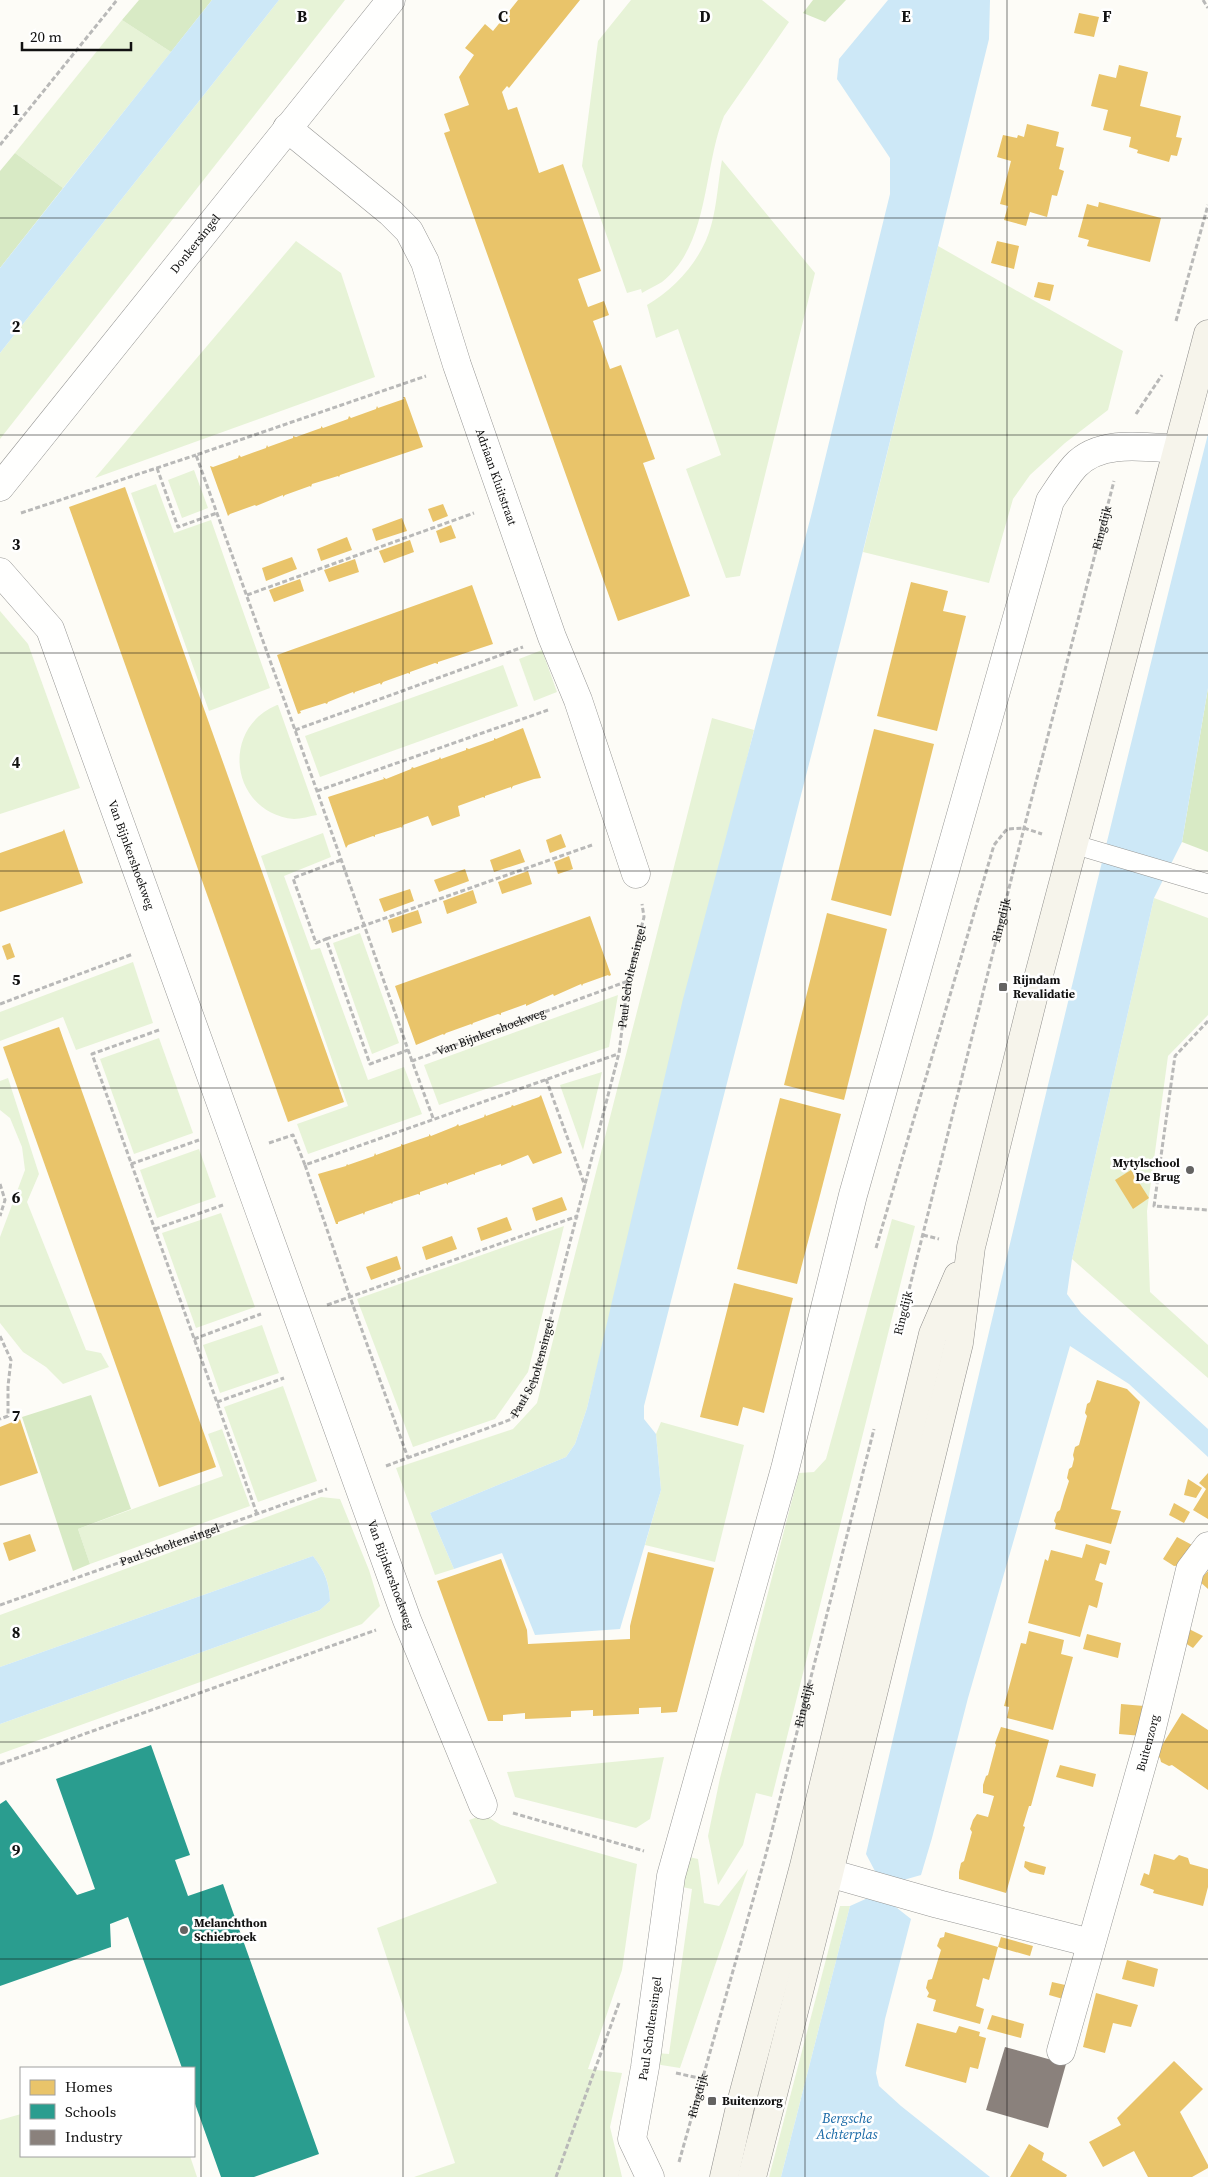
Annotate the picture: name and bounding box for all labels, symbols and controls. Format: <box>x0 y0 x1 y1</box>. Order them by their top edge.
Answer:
text: B <box>297 5 308 27</box>
text: C <box>498 5 508 27</box>
text: D <box>699 5 711 27</box>
text: E <box>901 5 911 27</box>
text: F <box>1102 5 1112 27</box>
scale bar <box>22 20 131 52</box>
text: 20 m <box>30 26 62 47</box>
text: 1 <box>12 98 20 120</box>
street label: Donkersingel <box>167 210 224 277</box>
text: 2 <box>12 315 21 337</box>
street label: Adriaan Kluitstraat <box>472 426 520 528</box>
street label: Ringdijk <box>1088 504 1115 552</box>
text: 3 <box>12 533 21 555</box>
text: 4 <box>12 751 21 773</box>
street label: Van Bijnkershoekweg <box>104 798 158 912</box>
street label: Ringdijk <box>988 896 1014 944</box>
street label: Paul Scholtensingel <box>614 923 650 1029</box>
text: 5 <box>12 968 21 990</box>
place label: Rijndam Revalidatie <box>1013 972 1075 1002</box>
marker: Rijndam Revalidatie <box>997 981 1009 993</box>
street label: Van Bijnkershoekweg <box>434 1004 548 1059</box>
place label: Mytylschool De Brug <box>1113 1155 1180 1185</box>
marker: Mytylschool De Brug <box>1184 1164 1196 1176</box>
text: 6 <box>12 1186 21 1208</box>
street label: Ringdijk <box>890 1289 916 1337</box>
street label: Paul Scholtensingel <box>507 1317 558 1420</box>
text: 7 <box>12 1404 21 1426</box>
street label: Van Bijnkershoekweg <box>364 1518 418 1632</box>
street label: Paul Scholtensingel <box>118 1520 222 1570</box>
text: 8 <box>12 1621 20 1643</box>
street label: Ringdijk <box>791 1681 817 1729</box>
street label: Buitenzorg <box>1132 1713 1163 1773</box>
text: 9 <box>12 1839 21 1861</box>
place label: Melanchthon Schiebroek <box>194 1915 268 1945</box>
marker: Melanchthon Schiebroek <box>178 1924 190 1936</box>
street label: Paul Scholtensingel <box>635 1975 665 2082</box>
legend <box>20 2067 195 2157</box>
street label: Ringdijk <box>684 2071 712 2119</box>
text: Homes <box>65 2076 112 2097</box>
place label: Buitenzorg <box>722 2093 783 2109</box>
marker: Buitenzorg <box>706 2095 718 2107</box>
text: Schools <box>65 2101 116 2122</box>
water label: Bergsche Achterplas <box>815 2108 879 2144</box>
text: Industry <box>65 2126 123 2147</box>

